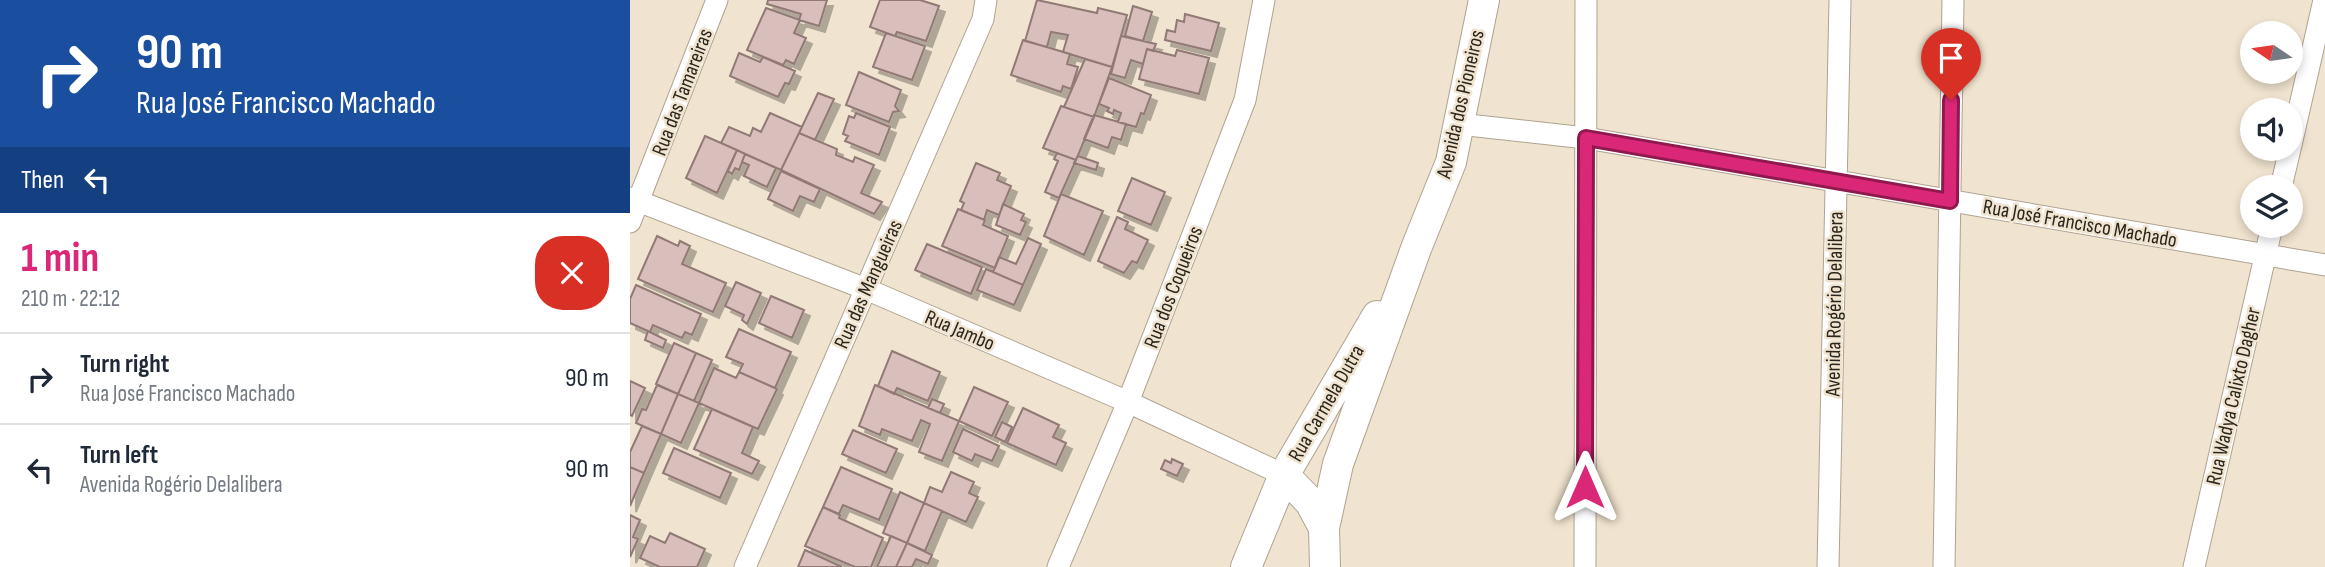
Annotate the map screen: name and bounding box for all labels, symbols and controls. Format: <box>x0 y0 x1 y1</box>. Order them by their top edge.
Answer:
north arrow <box>2240 21 2303 84</box>
map controls <box>2240 21 2303 238</box>
text: 90 m <box>136 24 223 83</box>
street label: Rua das Tamareiras <box>647 25 718 159</box>
icon: right <box>21 28 112 119</box>
street label: Avenida dos Pioneiros <box>1431 28 1490 182</box>
pin <box>1921 28 1981 100</box>
icon: arrive <box>1932 39 1970 77</box>
text: Rua José Francisco Machado <box>136 84 436 123</box>
button: sound <box>2240 98 2303 161</box>
icon: left <box>78 161 116 199</box>
text: Then <box>21 165 64 196</box>
button: layers <box>2240 175 2303 238</box>
street label: Rua José Francisco Machado <box>1981 194 2179 253</box>
street label: Avenida Rogério Delalibera <box>1820 211 1849 398</box>
street label: Rua das Mangueiras <box>829 216 908 352</box>
street label: Rua dos Coqueiros <box>1139 223 1208 352</box>
text: 1 min <box>21 233 99 284</box>
button: close <box>535 236 609 310</box>
text: 210 m · 22:12 <box>21 285 120 313</box>
street label: Rua Jambo <box>921 305 998 356</box>
street label: Rua Wadya Calixto Dagher <box>2201 305 2266 487</box>
street label: Rua Carmela Dutra <box>1283 341 1370 466</box>
text: Turn right <box>80 349 169 380</box>
icon: right <box>21 360 59 398</box>
text: 90 m <box>565 363 609 394</box>
text: Rua José Francisco Machado <box>80 380 295 408</box>
text: Turn left <box>80 440 158 471</box>
position arrow <box>1548 450 1622 524</box>
icon: left <box>21 451 59 489</box>
text: 90 m <box>565 454 609 485</box>
text: Avenida Rogério Delalibera <box>80 471 283 499</box>

